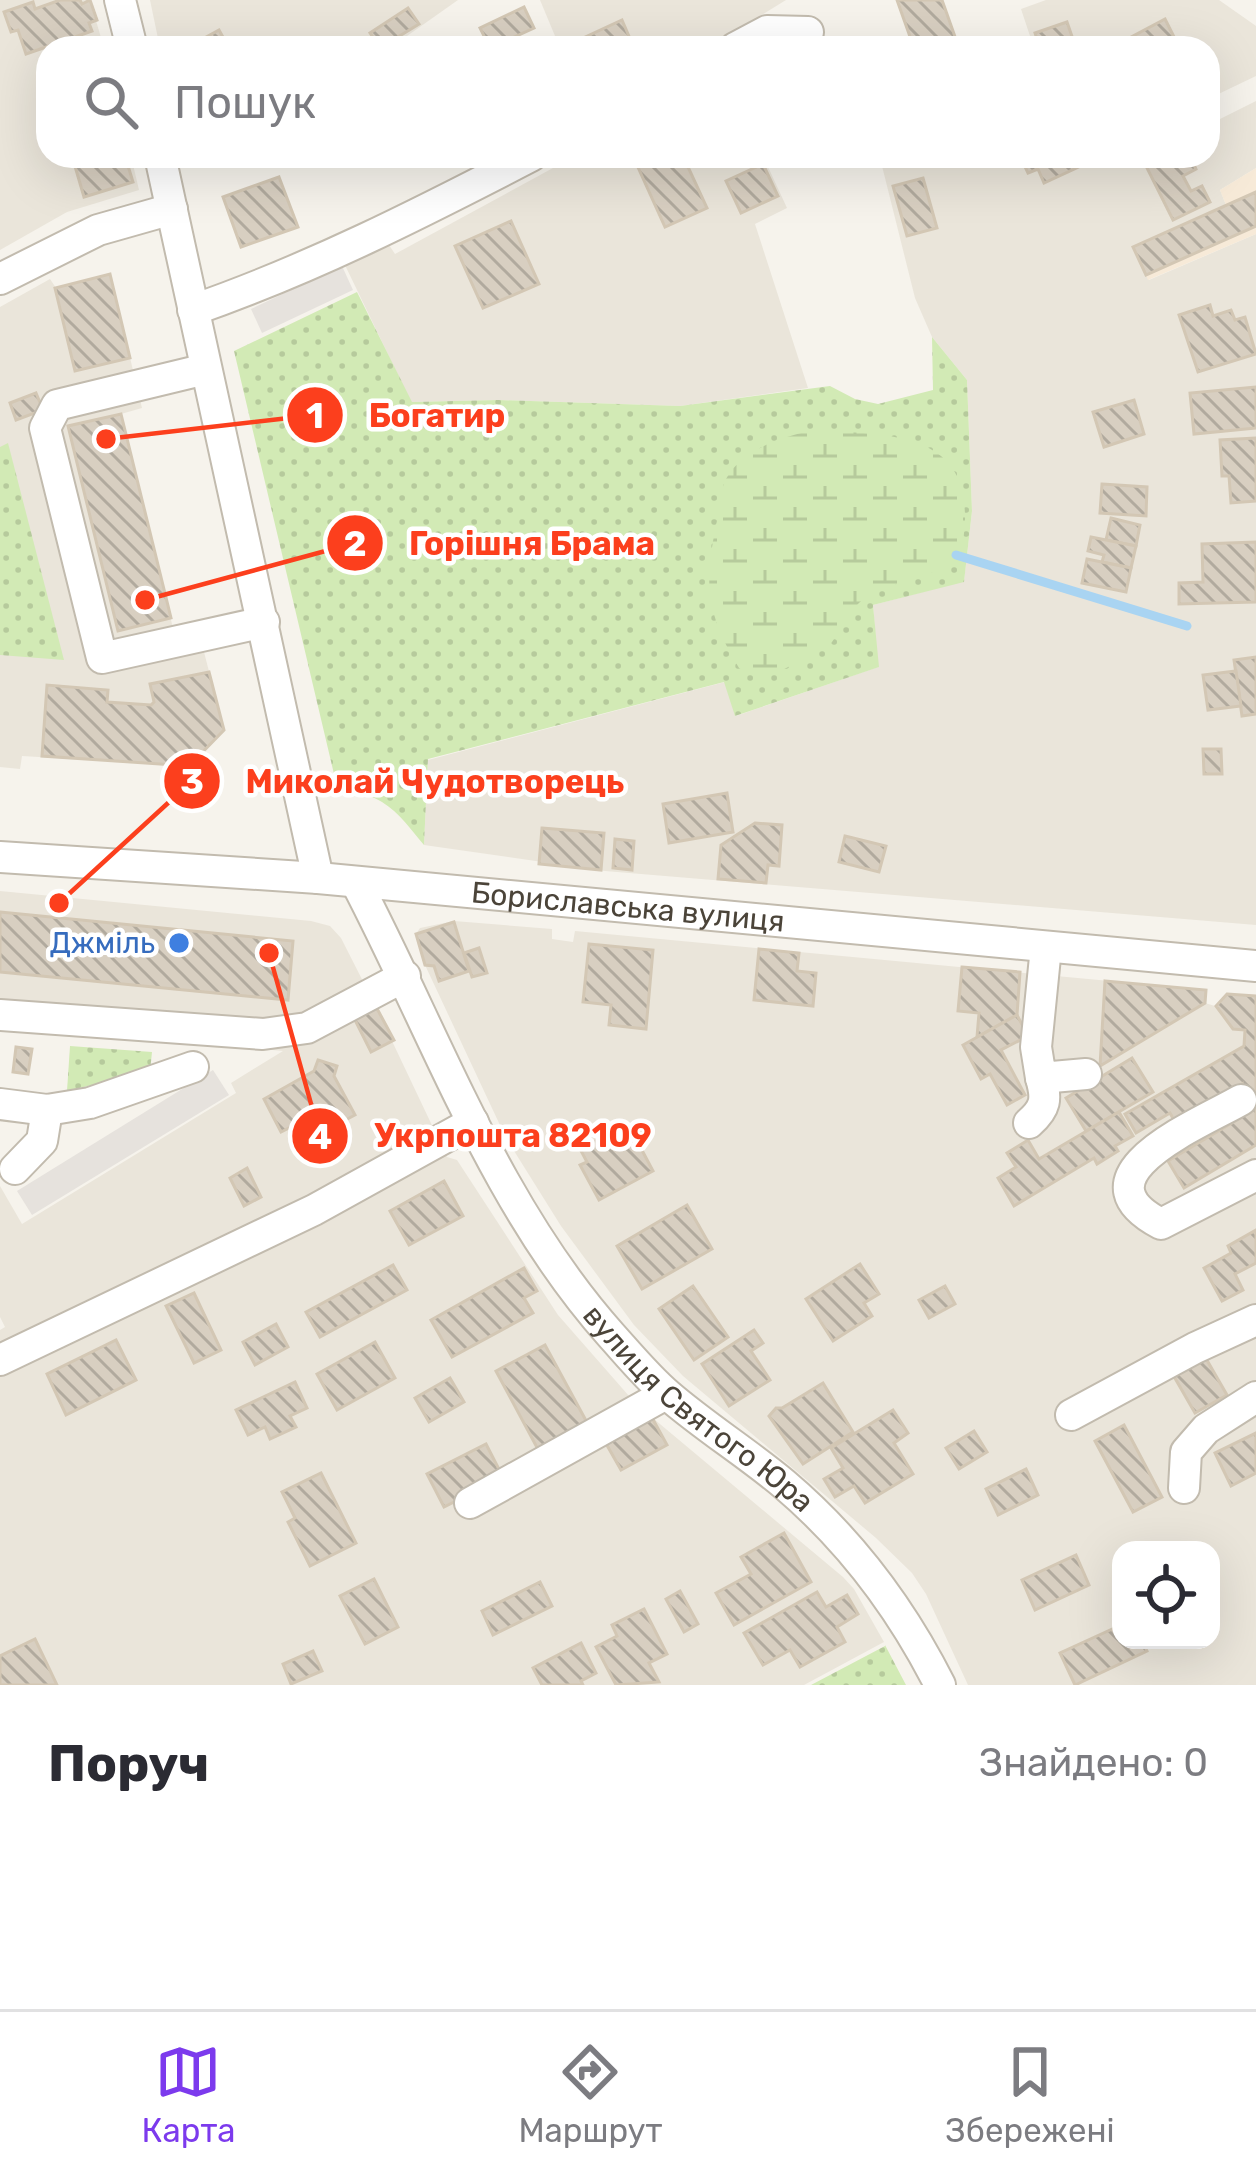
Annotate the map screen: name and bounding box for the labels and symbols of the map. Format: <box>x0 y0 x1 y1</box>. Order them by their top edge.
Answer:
callout: Богатир <box>285 381 529 450</box>
text: 1 <box>306 394 324 437</box>
text: Богатир <box>369 396 505 435</box>
callout: Горішня Брама <box>325 509 680 578</box>
text: 2 <box>343 522 367 565</box>
text: Горішня Брама <box>409 524 655 563</box>
callout: Миколай Чудотворець <box>162 747 649 816</box>
text: 3 <box>180 760 204 803</box>
text: Миколай Чудотворець <box>246 762 624 801</box>
street label: Бориславська вулиця <box>470 874 786 940</box>
place label: Джміль <box>50 925 155 961</box>
marker: Джміль <box>166 930 192 956</box>
callout: Укрпошта 82109 <box>290 1101 676 1170</box>
text: 4 <box>308 1115 332 1158</box>
text: Укрпошта 82109 <box>374 1116 652 1155</box>
street label: вулиця Святого Юра <box>575 1298 821 1520</box>

